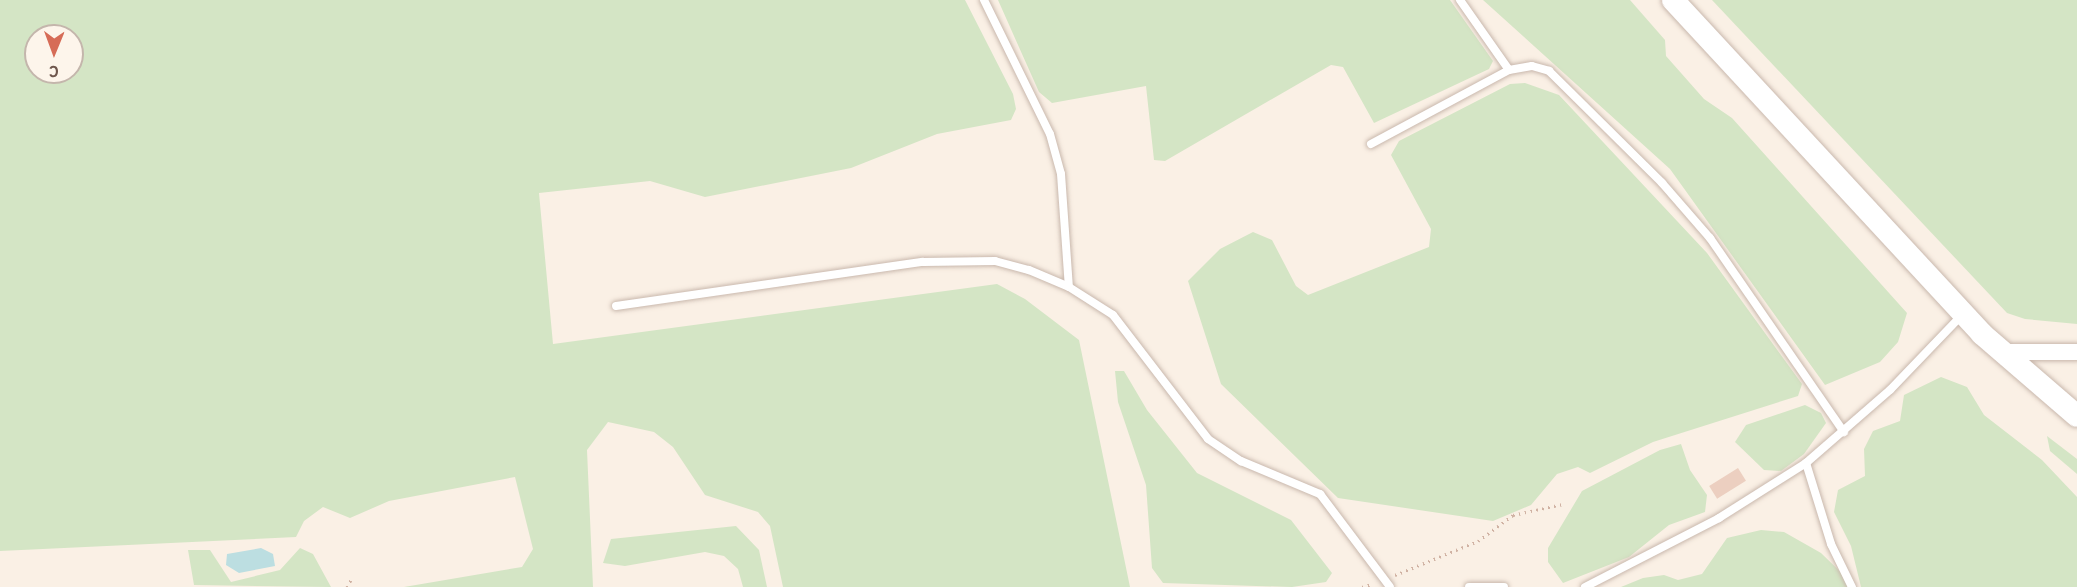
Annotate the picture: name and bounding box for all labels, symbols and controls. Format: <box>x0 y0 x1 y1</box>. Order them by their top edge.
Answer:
north arrow <box>24 24 84 84</box>
text: С <box>48 60 59 80</box>

